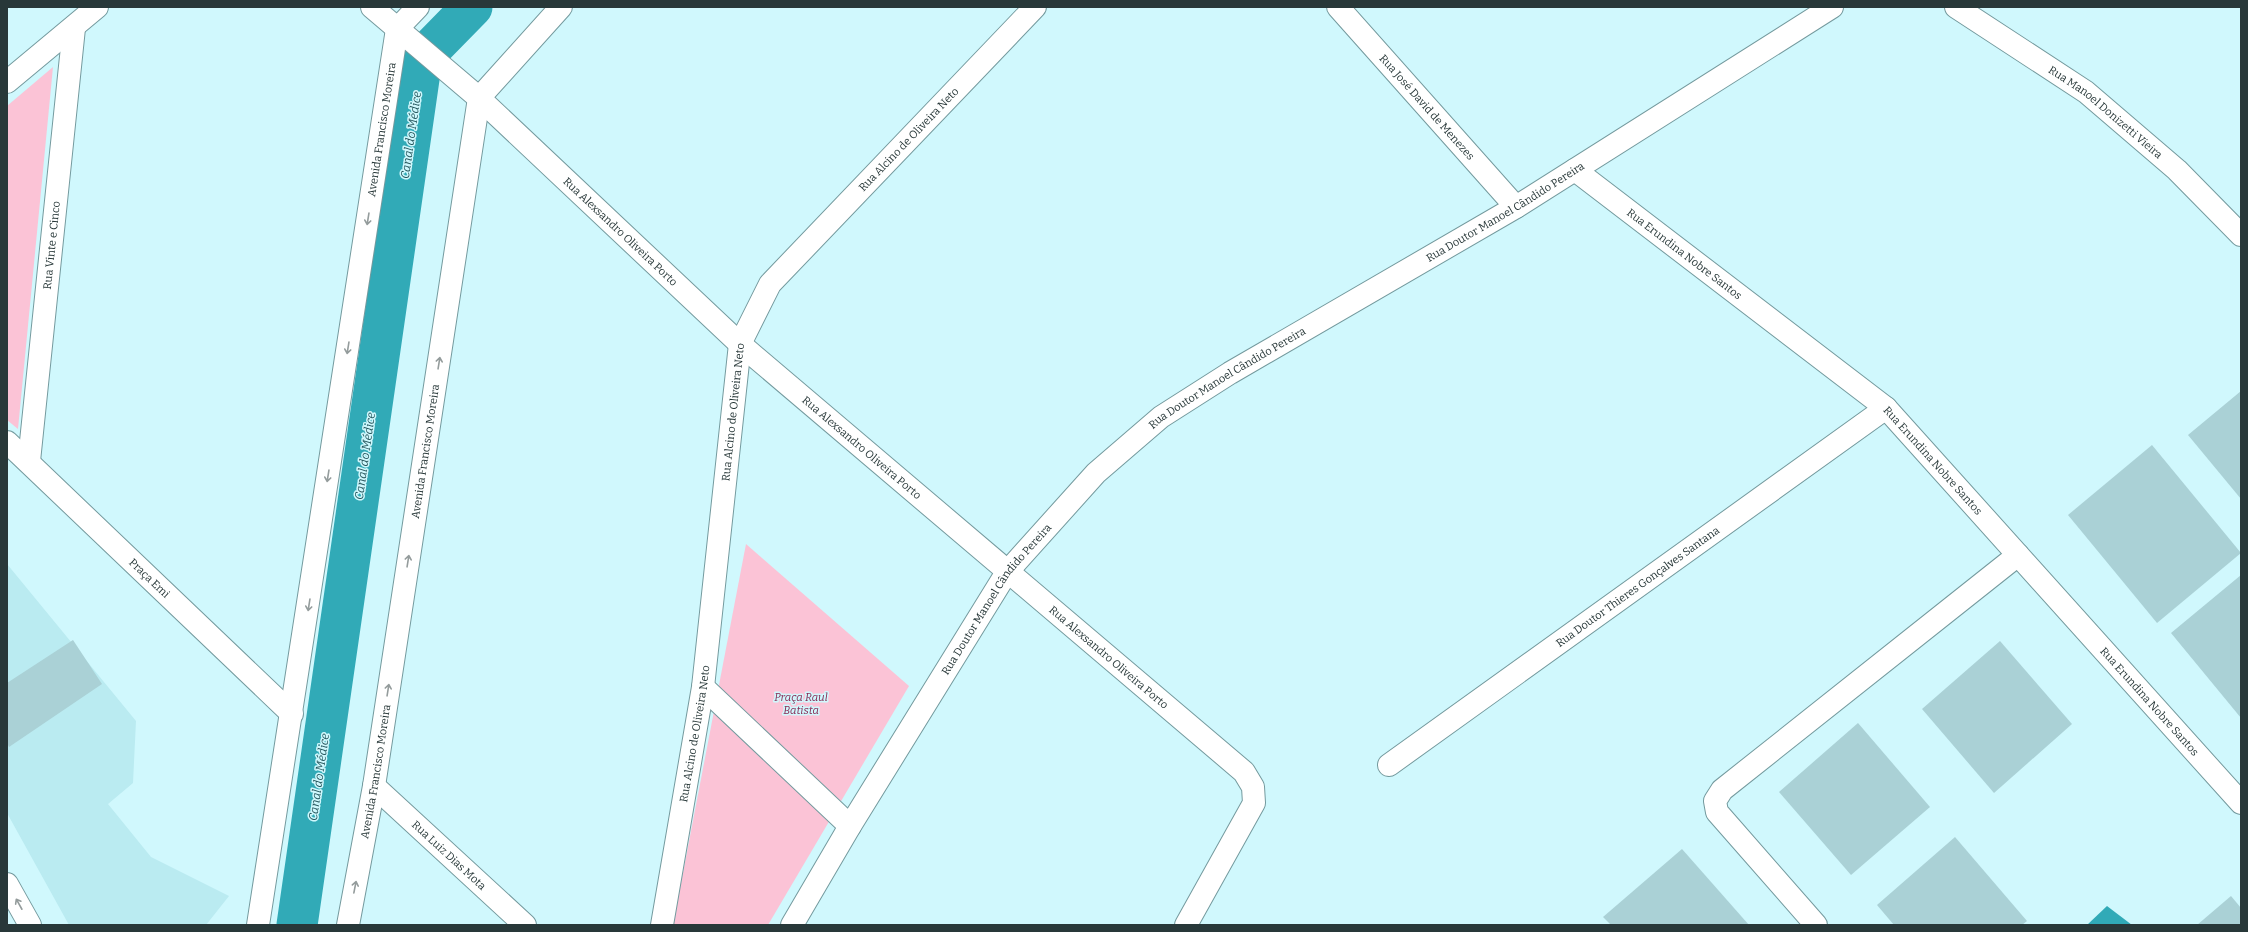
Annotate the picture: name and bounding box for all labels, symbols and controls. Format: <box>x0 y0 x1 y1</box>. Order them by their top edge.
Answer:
street label: Rua José David de Menezes <box>1376 52 1477 163</box>
street label: Avenida Francisco Moreira <box>365 62 399 198</box>
street label: Rua Manoel Donizetti Vieira <box>2046 63 2165 162</box>
street label: Rua Alcino de Oliveira Neto <box>856 85 962 194</box>
water label: Canal do Médice <box>398 90 424 180</box>
street label: Rua Doutor Manoel Cândido Pereira <box>1424 159 1587 265</box>
street label: Rua Alexsandro Oliveira Porto <box>560 175 680 289</box>
street label: Rua Vinte e Cinco <box>41 200 63 290</box>
street label: Rua Erundina Nobre Santos <box>1624 206 1744 302</box>
one-way arrow <box>364 212 372 225</box>
street label: Rua Doutor Manoel Cândido Pereira <box>1146 325 1308 432</box>
one-way arrow <box>344 341 352 354</box>
street label: Rua Alcino de Oliveira Neto <box>719 342 747 482</box>
one-way arrow <box>435 357 443 370</box>
street label: Avenida Francisco Moreira <box>409 383 442 519</box>
street label: Rua Alexsandro Oliveira Porto <box>799 394 924 502</box>
street label: Rua Erundina Nobre Santos <box>1881 404 1985 518</box>
water label: Canal do Médice <box>352 411 378 501</box>
one-way arrow <box>324 469 332 482</box>
street label: Rua Doutor Manoel Cândido Pereira <box>939 521 1054 677</box>
street label: Rua Doutor Thieres Gonçalves Santana <box>1554 524 1722 650</box>
one-way arrow <box>404 555 412 568</box>
street label: Praça Emi <box>126 556 173 601</box>
one-way arrow <box>304 598 312 611</box>
street label: Rua Alexsandro Oliveira Porto <box>1046 603 1171 712</box>
street label: Rua Erundina Nobre Santos <box>2097 645 2201 759</box>
street label: Rua Alcino de Oliveira Neto <box>677 665 712 803</box>
one-way arrow <box>384 683 392 696</box>
park label: Praça Raul Batista <box>774 691 828 717</box>
street label: Avenida Francisco Moreira <box>358 704 393 840</box>
water label: Canal do Médice <box>306 732 332 822</box>
street label: Rua Luiz Dias Mota <box>409 818 488 893</box>
one-way arrow <box>351 881 359 894</box>
one-way arrow <box>14 898 22 910</box>

